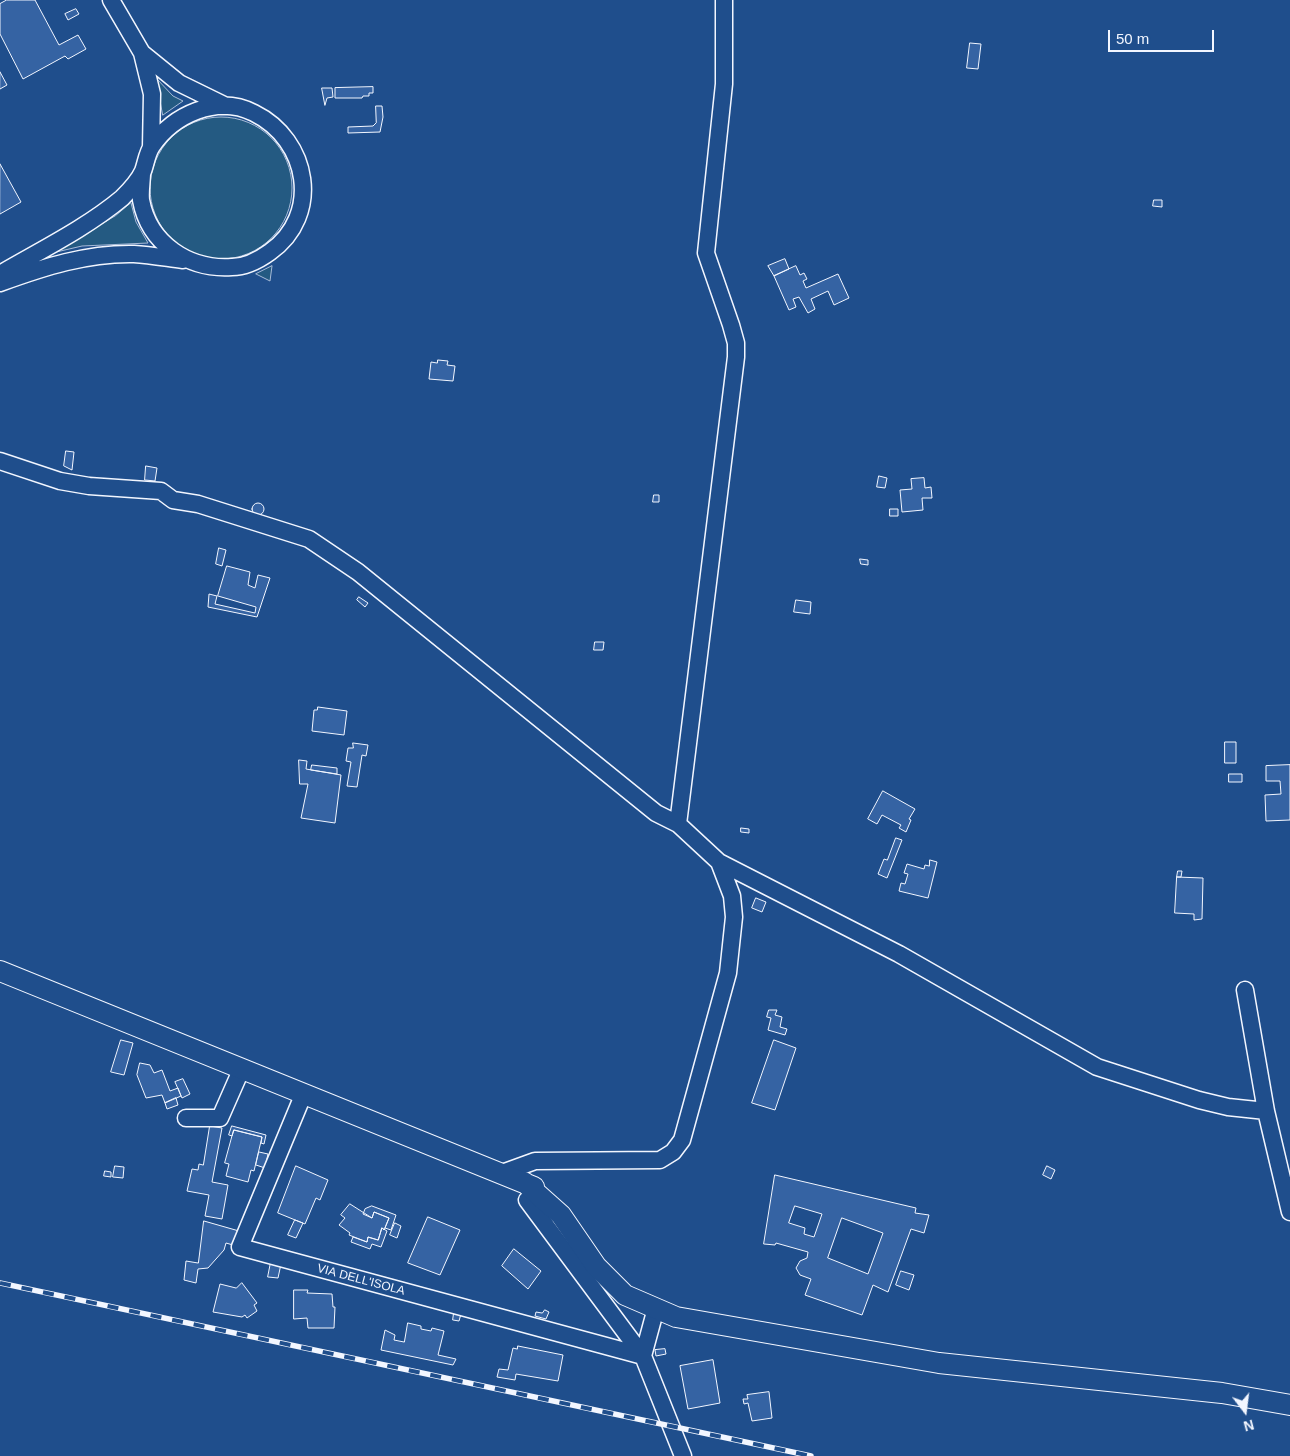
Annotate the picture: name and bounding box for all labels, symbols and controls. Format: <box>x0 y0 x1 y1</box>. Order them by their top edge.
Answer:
scale bar <box>1110 20 1216 52</box>
text: 50 m <box>1116 30 1149 47</box>
street label: VIA DELL'ISOLA <box>316 1261 406 1299</box>
north arrow <box>1220 1386 1270 1436</box>
text: N <box>1242 1416 1256 1435</box>

